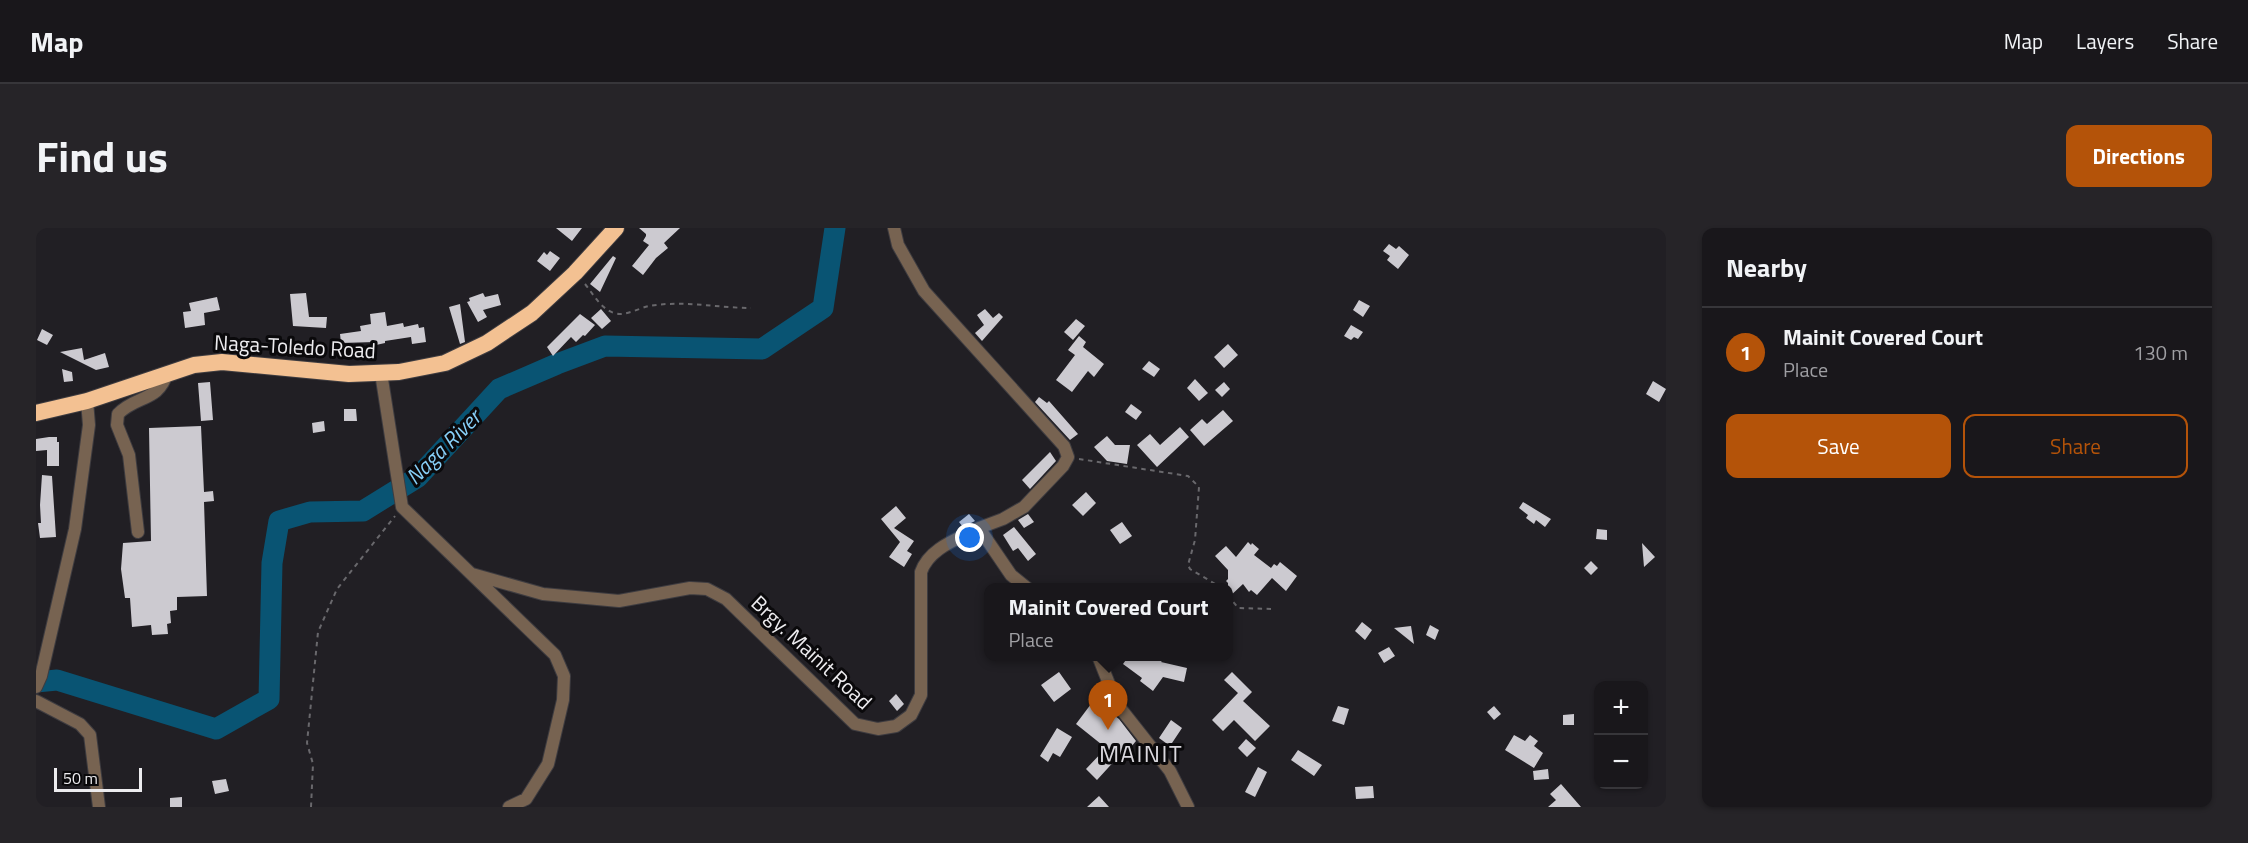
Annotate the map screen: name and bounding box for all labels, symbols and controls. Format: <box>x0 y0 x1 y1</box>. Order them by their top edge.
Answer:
text: Map <box>30 20 84 63</box>
text: Map <box>2004 25 2043 57</box>
text: Layers <box>2076 25 2134 57</box>
text: Share <box>2167 25 2218 57</box>
text: Find us <box>36 124 168 188</box>
button: Directions <box>2066 125 2212 187</box>
text: Nearby <box>1726 248 1807 287</box>
text: Mainit Covered Court <box>1783 320 1983 354</box>
street label: Naga-Toledo Road <box>213 326 377 366</box>
text: 1 <box>1740 337 1751 368</box>
text: 130 m <box>2133 337 2188 368</box>
text: Place <box>1783 354 1828 385</box>
water label: Naga River <box>398 399 491 492</box>
button: Save <box>1726 414 1951 478</box>
button: Share <box>1963 414 2188 478</box>
your location <box>955 523 984 552</box>
popup <box>984 583 1233 661</box>
street label: Brgy. Mainit Road <box>744 587 880 717</box>
text: Mainit Covered Court <box>1009 590 1208 624</box>
text: Place <box>1009 624 1054 655</box>
pin: 1 <box>1088 680 1128 730</box>
map controls <box>1594 681 1648 789</box>
button: + <box>1594 681 1648 735</box>
district label: MAINIT <box>1099 735 1183 771</box>
button: − <box>1594 735 1648 789</box>
scale bar <box>54 765 142 792</box>
text: 50 m <box>63 766 98 790</box>

